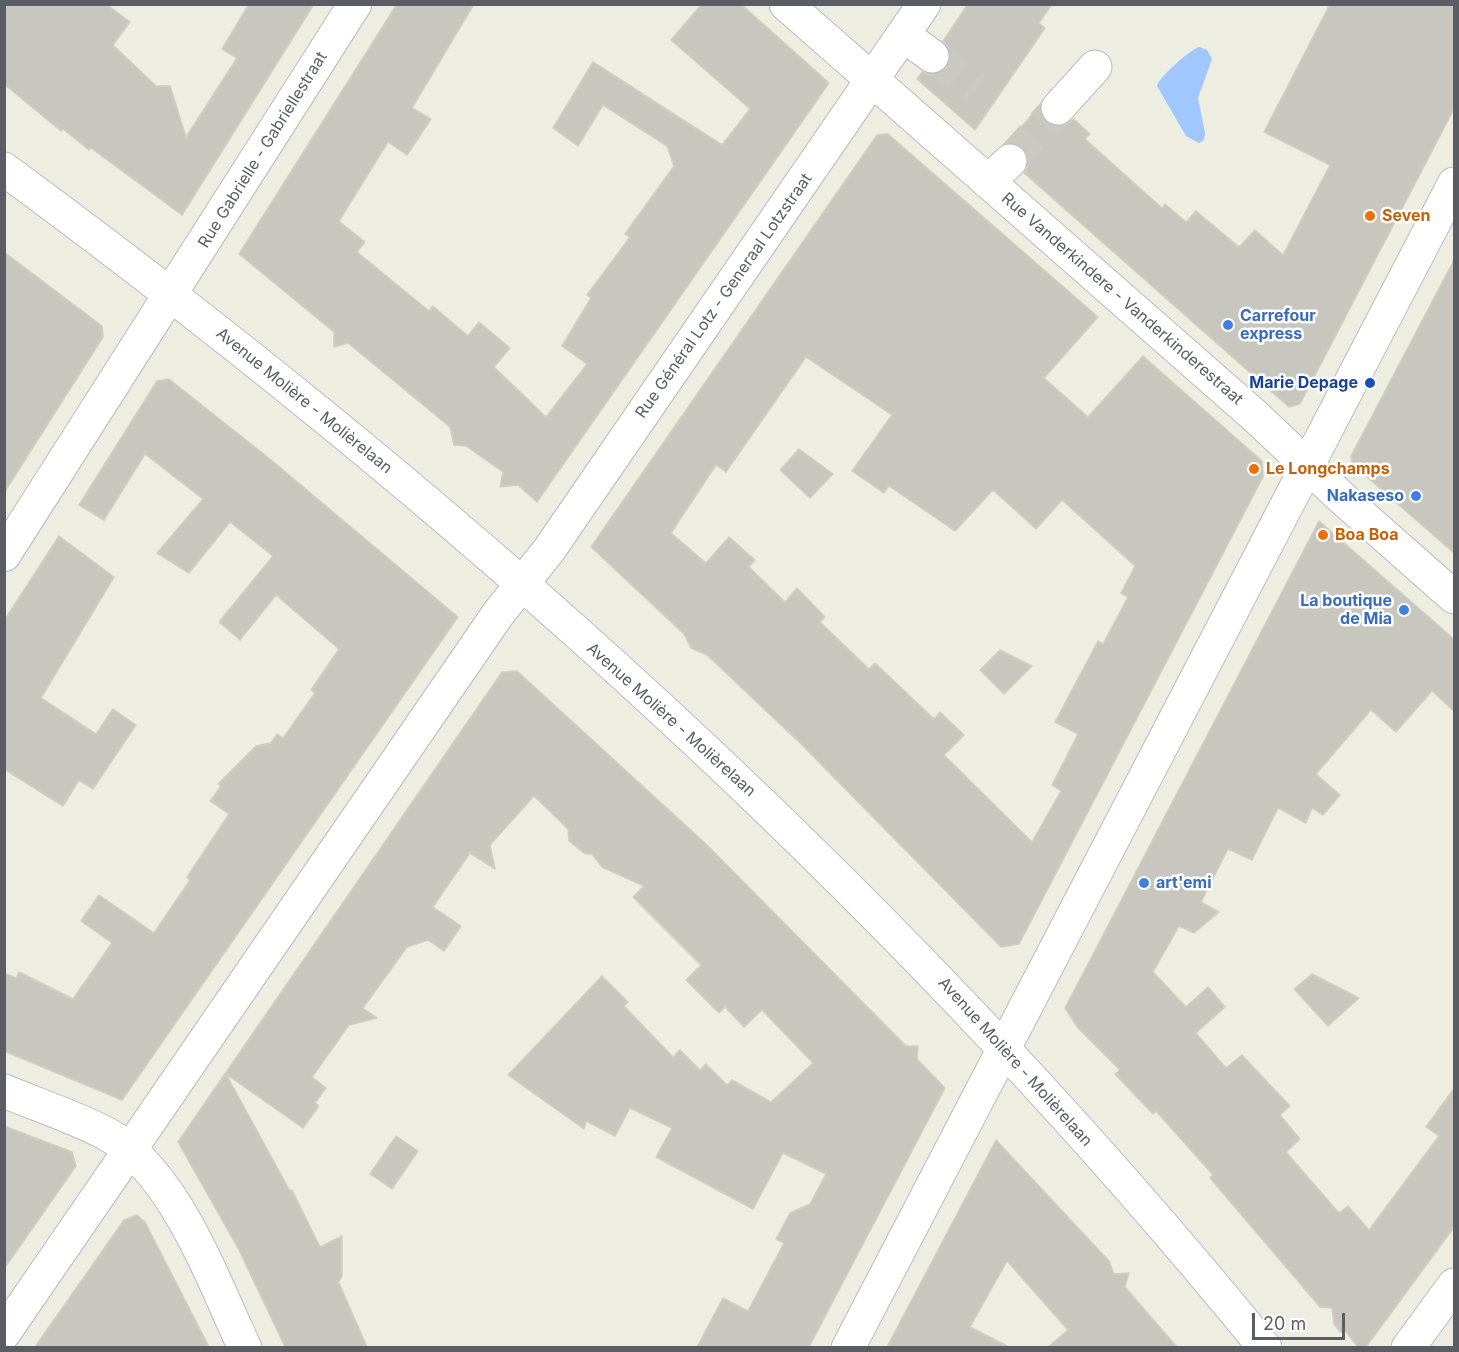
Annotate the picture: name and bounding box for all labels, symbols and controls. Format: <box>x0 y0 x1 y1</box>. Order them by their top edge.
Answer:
street label: Rue Gabrielle - Gabriellestraat <box>195 48 331 252</box>
street label: Rue Général Lotz - Generaal Lotzstraat <box>632 170 816 422</box>
street label: Rue Vanderkindere - Vanderkinderestraat <box>997 189 1247 409</box>
place label: Seven <box>1382 206 1431 226</box>
marker: Seven <box>1363 209 1377 223</box>
place label: Carrefour express <box>1240 306 1316 344</box>
marker: Carrefour express <box>1221 318 1235 332</box>
street label: Avenue Molière - Molièrelaan <box>212 324 396 478</box>
place label: Marie Depage <box>1249 373 1358 393</box>
marker: Marie Depage <box>1363 376 1377 390</box>
place label: Le Longchamps <box>1266 459 1390 479</box>
marker: Le Longchamps <box>1247 462 1261 476</box>
place label: Nakaseso <box>1327 486 1404 506</box>
marker: Nakaseso <box>1409 489 1423 503</box>
place label: Boa Boa <box>1335 525 1398 545</box>
marker: Boa Boa <box>1316 528 1330 542</box>
place label: La boutique de Mia <box>1300 591 1392 629</box>
marker: La boutique de Mia <box>1397 603 1411 617</box>
street label: Avenue Molière - Molièrelaan <box>583 639 759 801</box>
place label: art'emi <box>1156 873 1212 893</box>
marker: art'emi <box>1137 876 1151 890</box>
street label: Avenue Molière - Molièrelaan <box>934 974 1096 1150</box>
scale bar <box>1255 1301 1348 1339</box>
text: 20 m <box>1263 1313 1306 1334</box>

